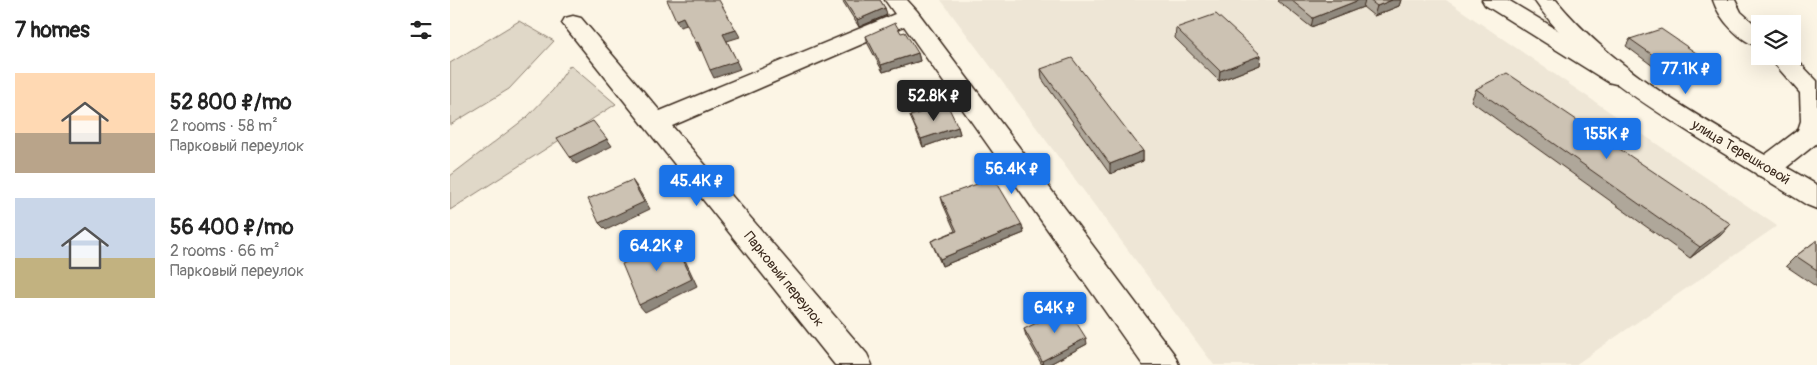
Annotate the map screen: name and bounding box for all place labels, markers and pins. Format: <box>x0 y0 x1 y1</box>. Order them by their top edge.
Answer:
pin: 77.1K ₽ <box>1640 52 1732 95</box>
pin: 52.8K ₽ <box>888 80 980 122</box>
pin: 155K ₽ <box>1566 118 1648 160</box>
pin: 56.4K ₽ <box>966 152 1058 195</box>
pin: 45.4K ₽ <box>651 164 743 207</box>
pin: 64.2K ₽ <box>611 230 703 272</box>
pin: 64K ₽ <box>1020 292 1090 334</box>

